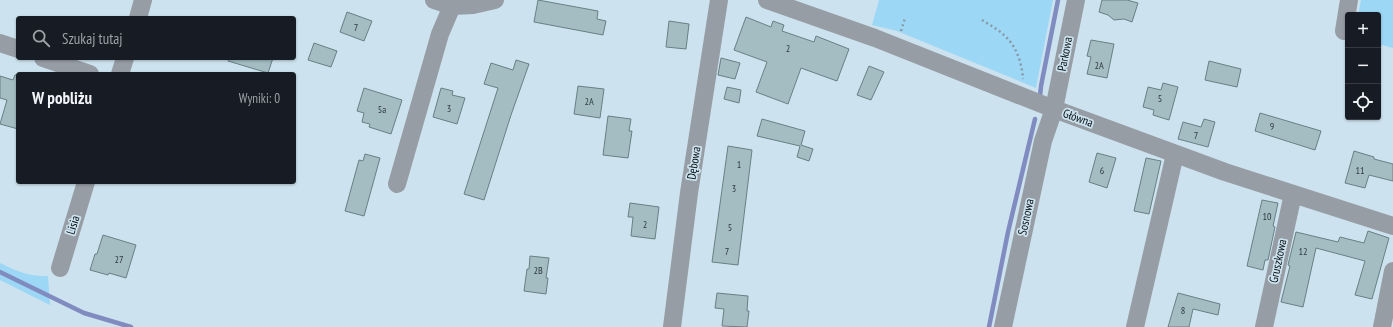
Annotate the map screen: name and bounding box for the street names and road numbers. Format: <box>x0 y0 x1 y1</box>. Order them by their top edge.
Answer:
street label: Parkowa <box>1054 35 1075 72</box>
street label: Główna <box>1061 105 1095 130</box>
street label: Dębowa <box>683 145 704 181</box>
street label: Sosnowa <box>1014 197 1037 236</box>
street label: Lisia <box>63 213 83 236</box>
street label: Gruszkowa <box>1266 237 1289 284</box>

